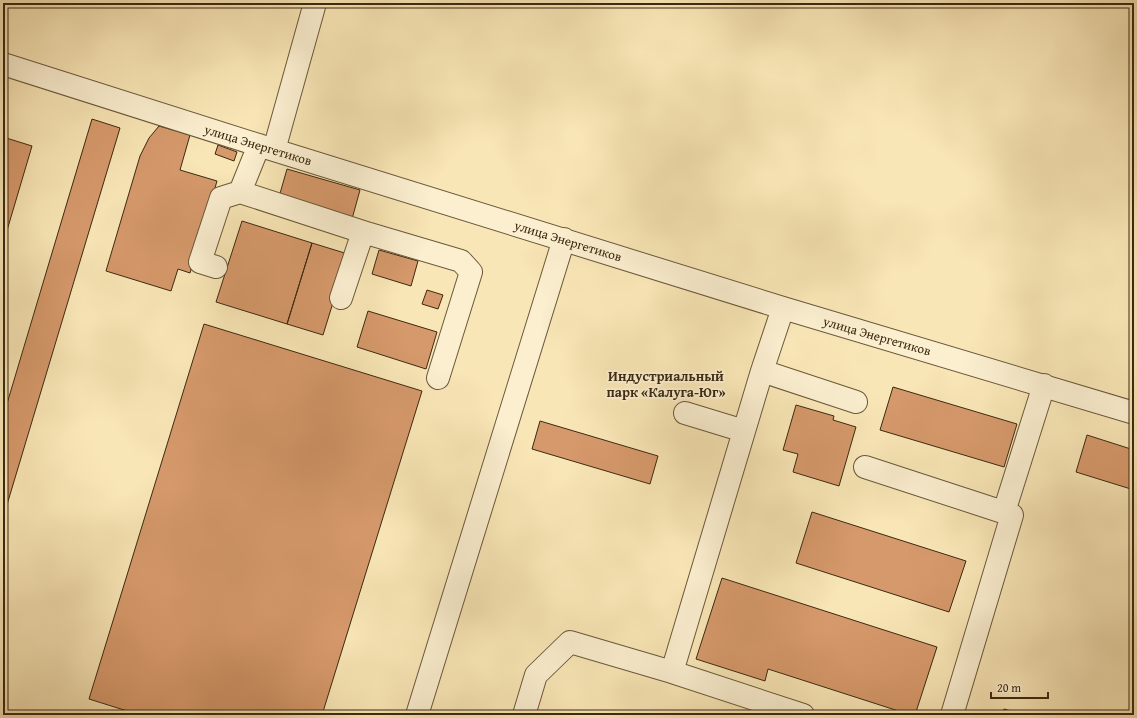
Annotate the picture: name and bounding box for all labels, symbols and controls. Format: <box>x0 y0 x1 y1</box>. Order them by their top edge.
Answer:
street label: улица Энергетиков <box>201 119 314 170</box>
street label: улица Энергетиков <box>511 215 624 266</box>
street label: улица Энергетиков <box>820 311 933 360</box>
district label: Индустриальный парк «Калуга-Юг» <box>606 366 726 402</box>
scale bar <box>991 674 1048 700</box>
text: 20 m <box>997 679 1021 696</box>

